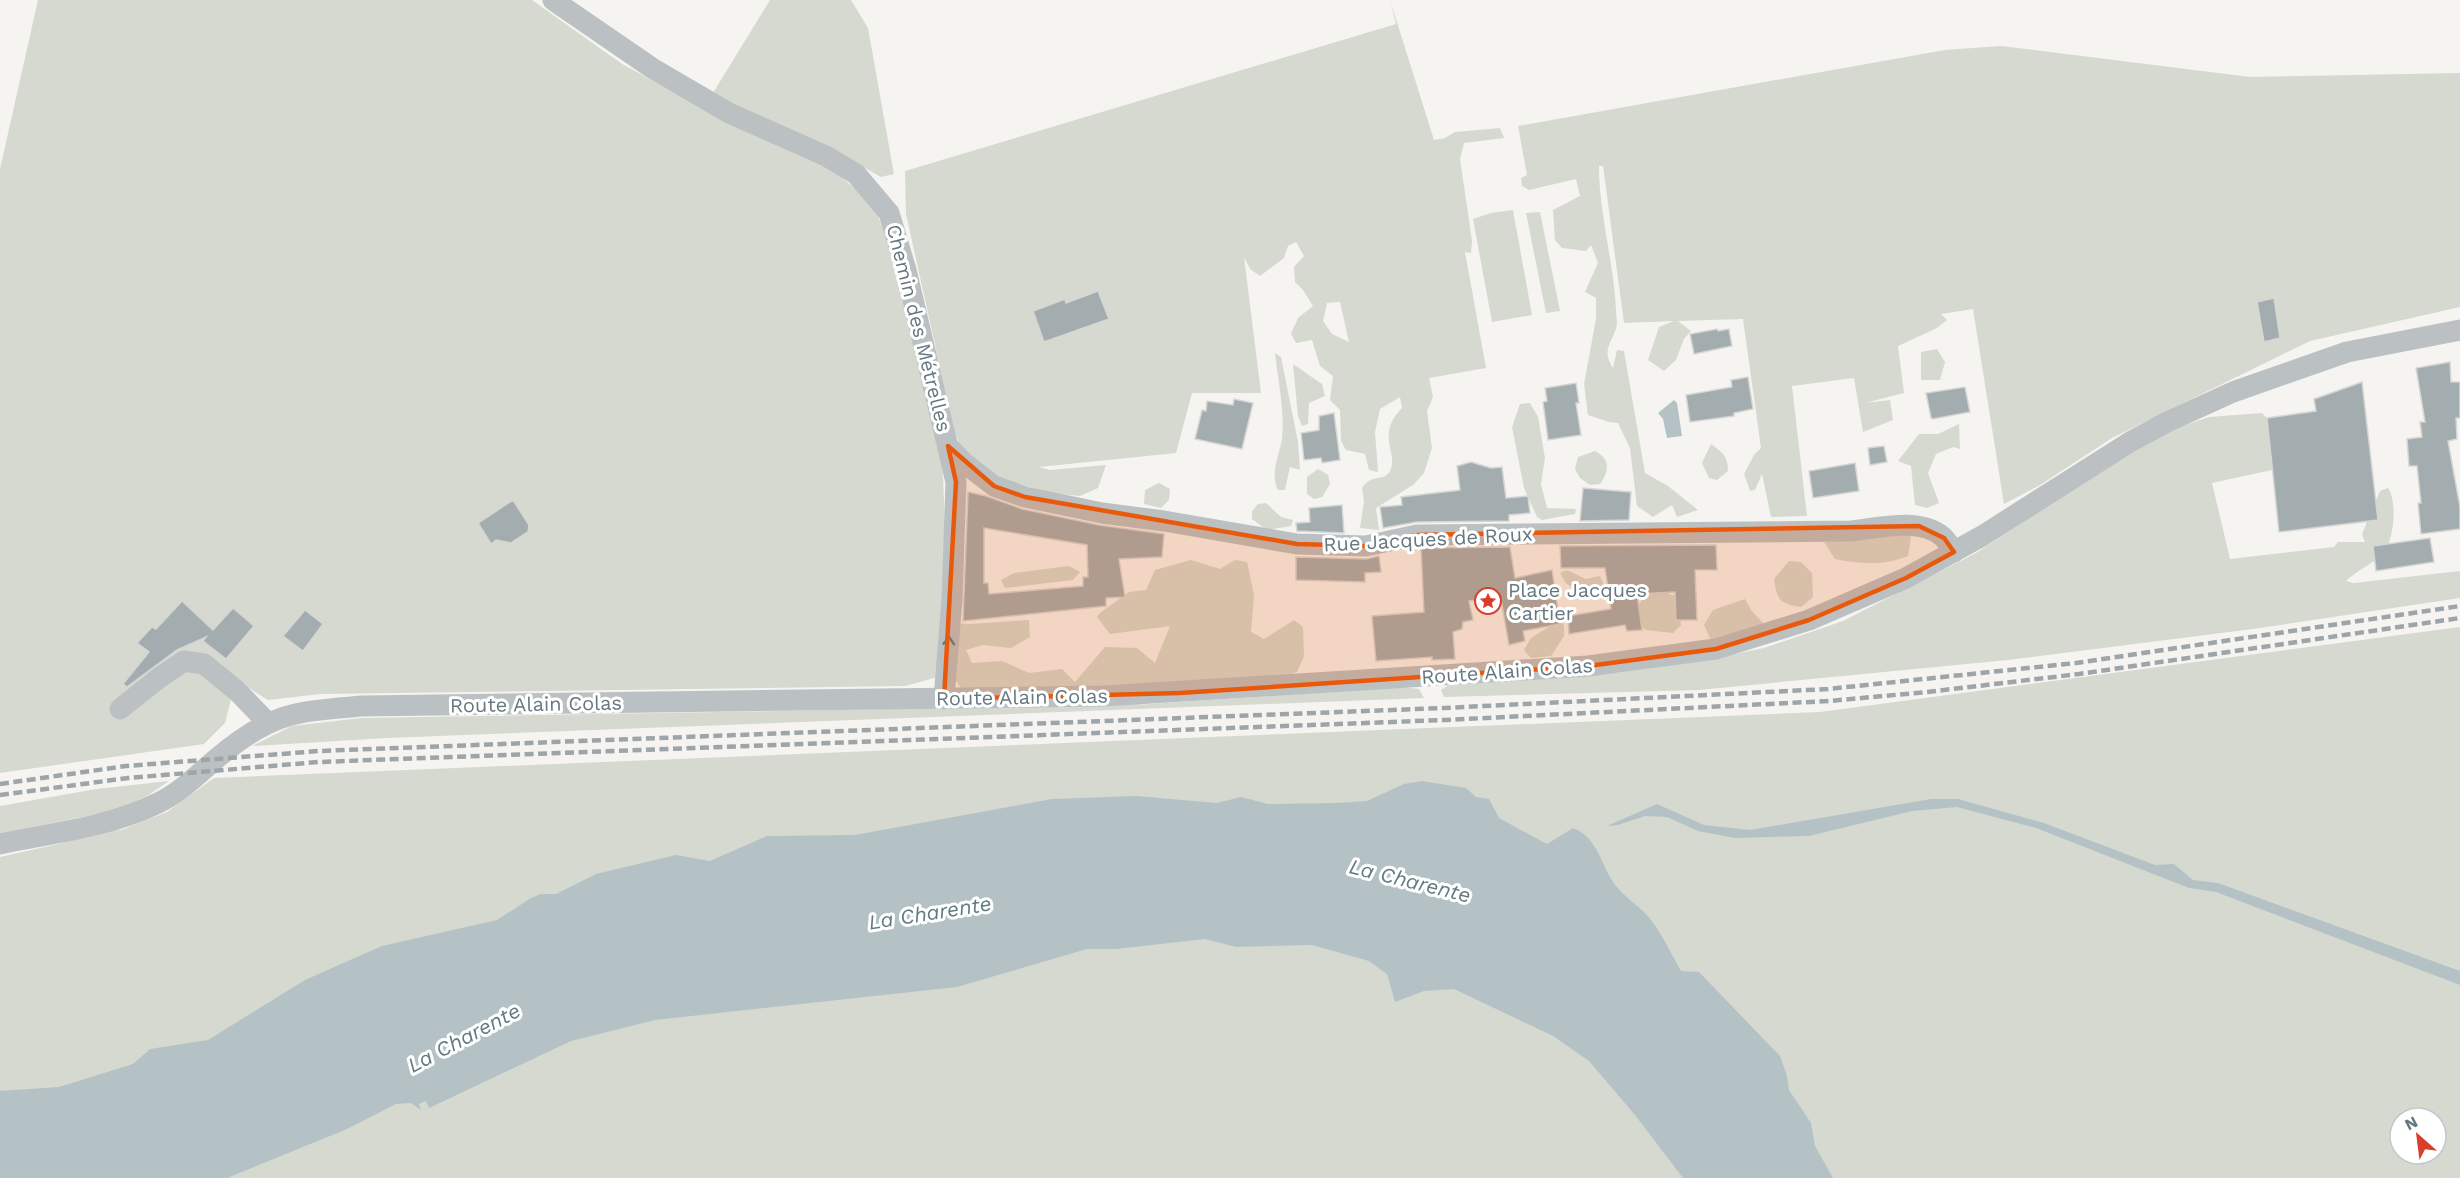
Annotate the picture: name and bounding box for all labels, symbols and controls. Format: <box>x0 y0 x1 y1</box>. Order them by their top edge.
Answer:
street label: Chemin des Métrelles <box>882 222 956 434</box>
street label: Rue Jacques de Roux <box>1323 522 1533 556</box>
place label: Place Jacques Cartier <box>1508 578 1647 625</box>
place icon: Place Jacques Cartier <box>1473 586 1503 616</box>
one-way arrow <box>942 636 955 645</box>
street label: Route Alain Colas <box>1420 653 1594 689</box>
street label: Route Alain Colas <box>936 683 1108 711</box>
street label: Route Alain Colas <box>450 690 622 718</box>
water label: La Charente <box>1347 853 1473 908</box>
water label: La Charente <box>867 890 993 935</box>
water label: La Charente <box>403 997 524 1078</box>
north arrow <box>2388 1106 2448 1166</box>
text: N <box>2401 1112 2421 1134</box>

